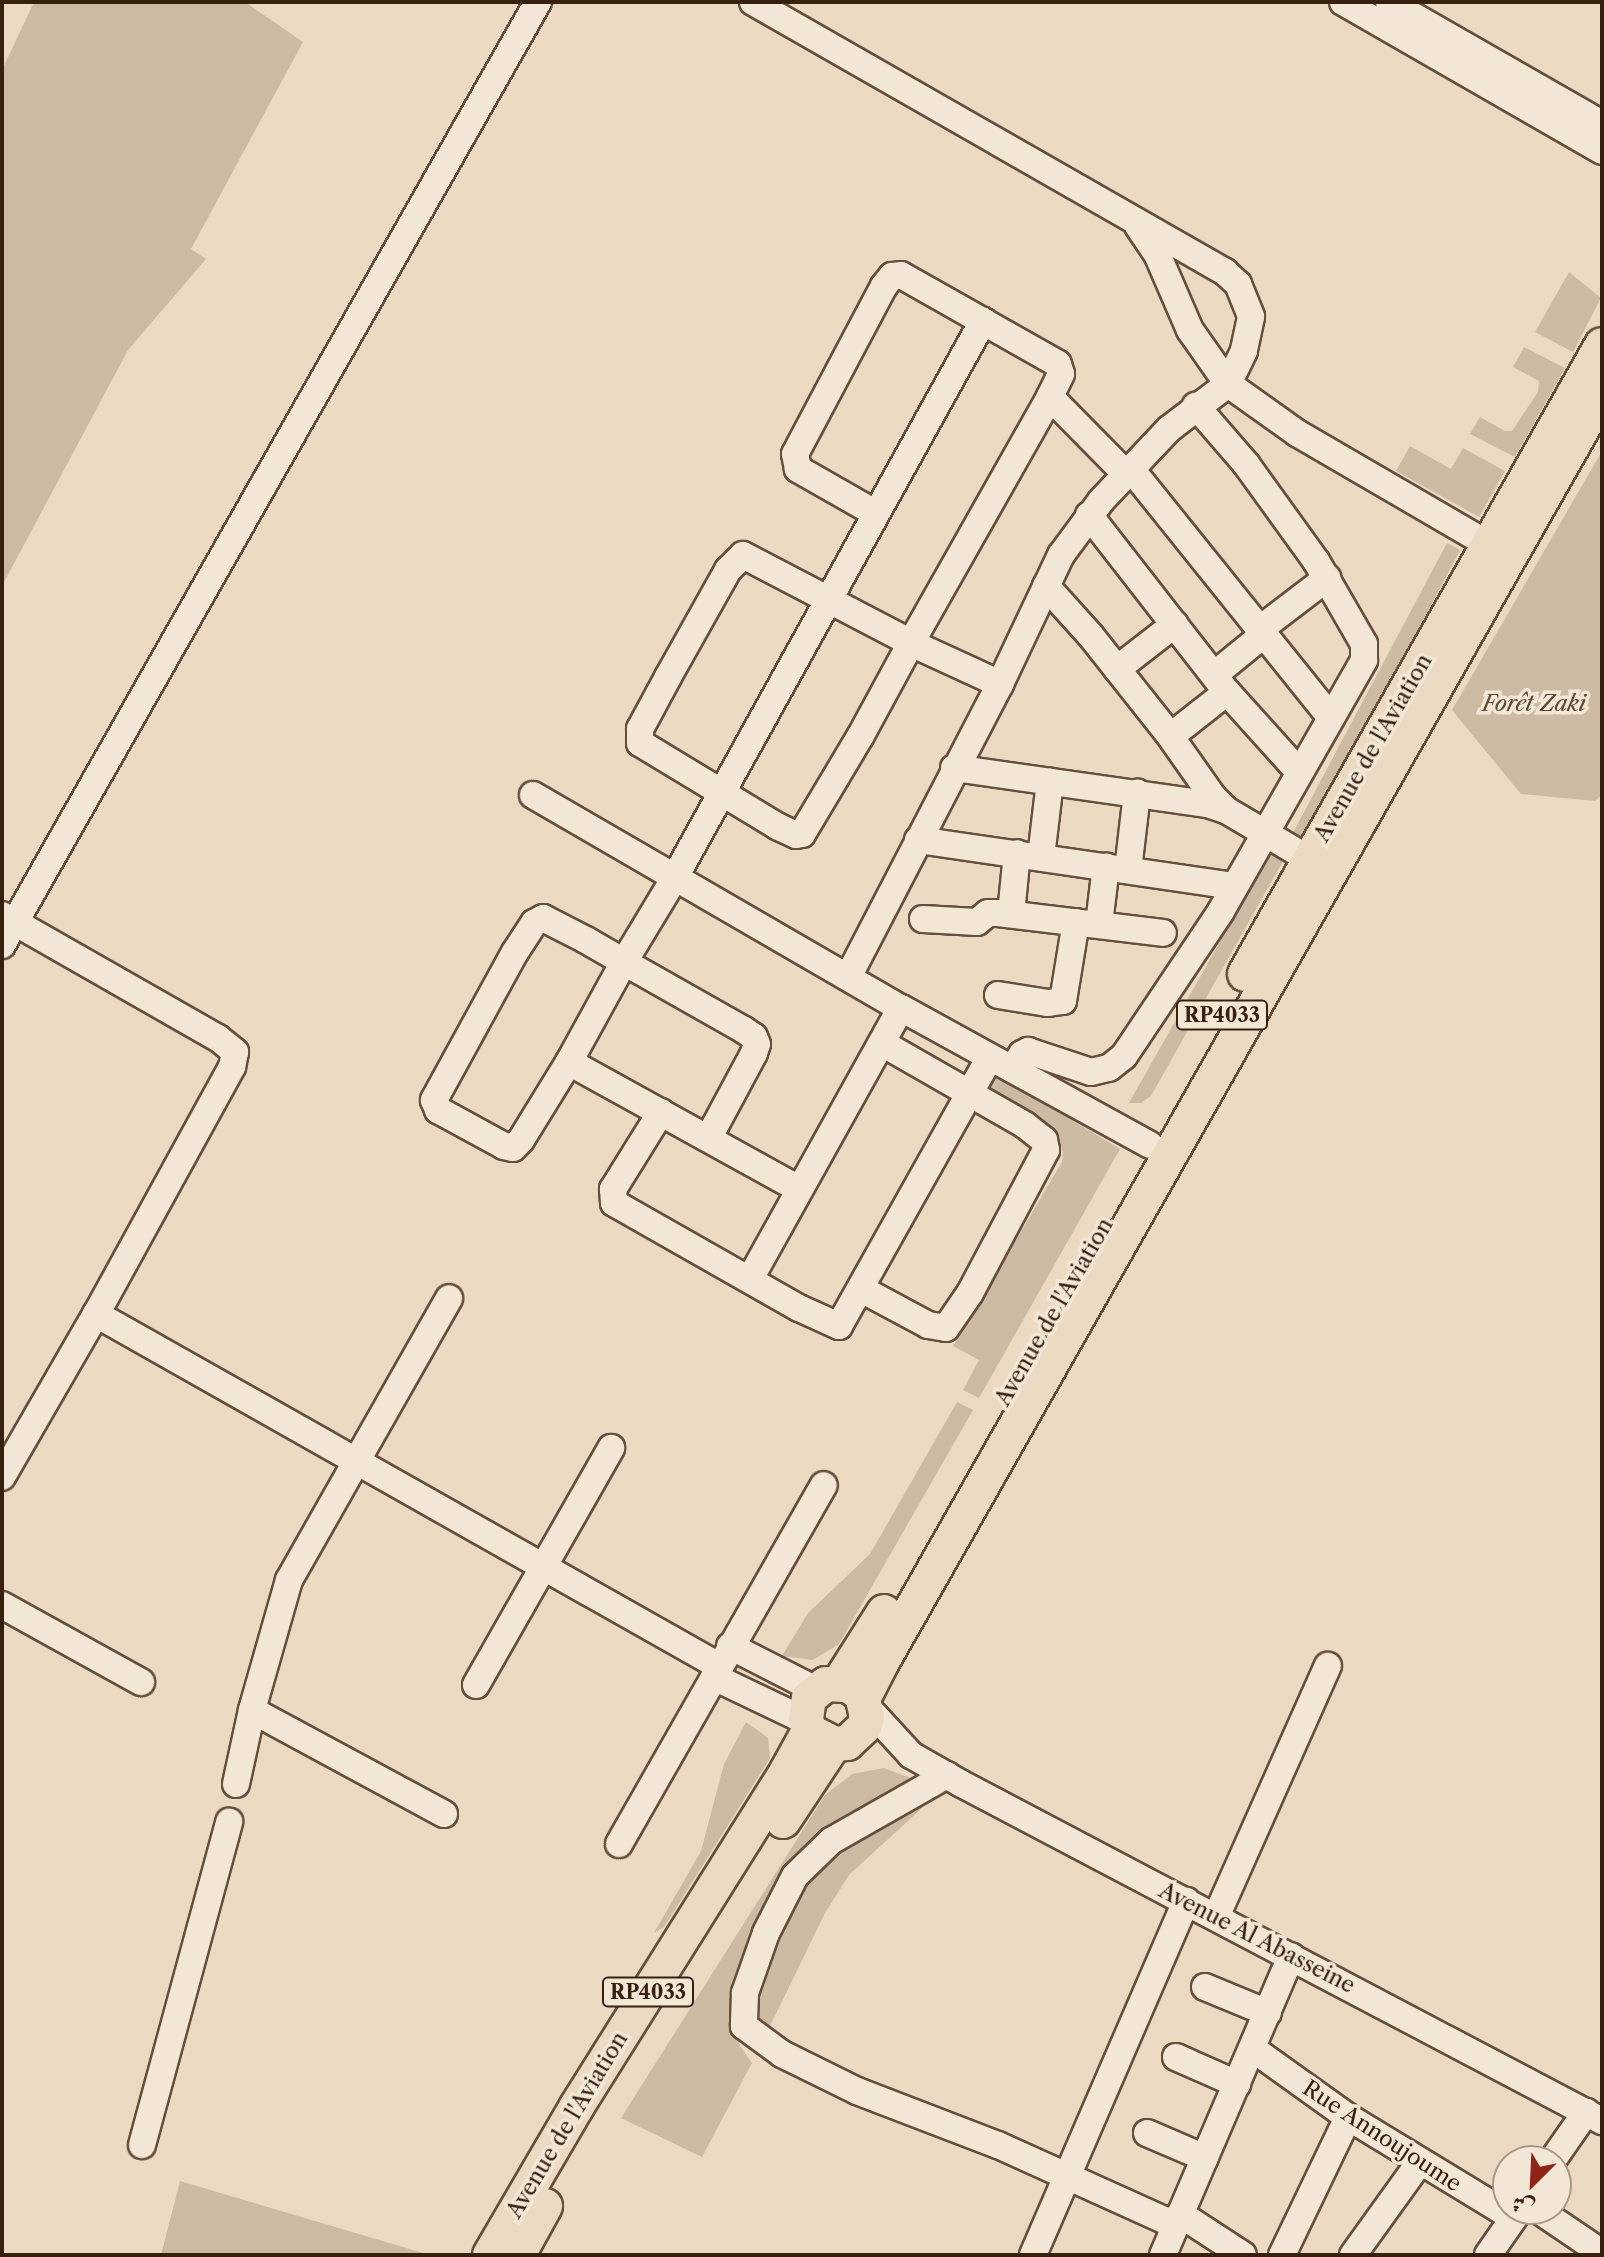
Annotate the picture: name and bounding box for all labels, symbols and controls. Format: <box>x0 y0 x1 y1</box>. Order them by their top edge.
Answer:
street label: Avenue de l'Aviation <box>1308 649 1438 847</box>
park label: Forêt Zaki <box>1482 691 1586 717</box>
road number: RP4033 <box>1176 999 1268 1031</box>
street label: Avenue de l'Aviation <box>989 1213 1119 1411</box>
street label: Avenue Al Abasseine <box>1154 1877 1360 1999</box>
road number: RP4033 <box>602 1976 694 2008</box>
street label: Avenue de l'Aviation <box>501 2027 633 2223</box>
street label: Rue Annoujoume <box>1297 2075 1467 2197</box>
north arrow <box>1492 2145 1572 2225</box>
text: ش <box>1507 2189 1538 2222</box>

